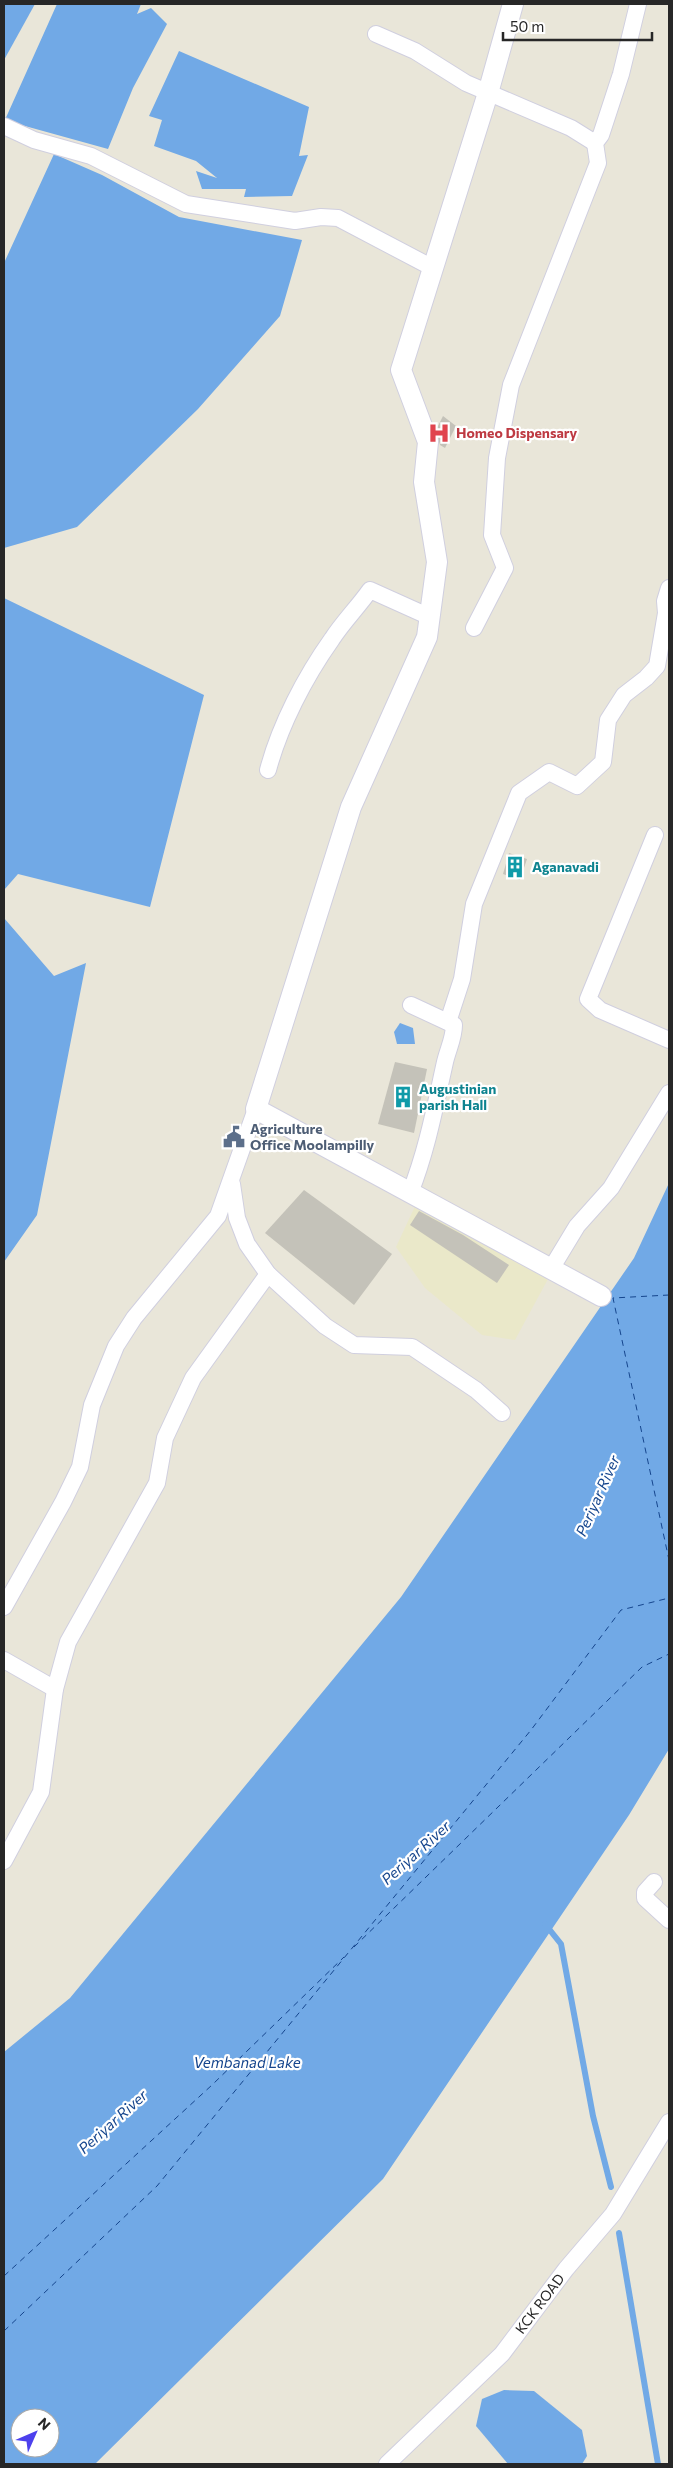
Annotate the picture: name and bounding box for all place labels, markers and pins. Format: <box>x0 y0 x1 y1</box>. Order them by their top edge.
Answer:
hospital icon: Homeo Dispensary <box>426 420 452 446</box>
place label: Homeo Dispensary <box>456 424 578 441</box>
building icon: Aganavadi <box>502 854 528 880</box>
place label: Aganavadi <box>532 858 599 875</box>
place label: Augustinian parish Hall <box>419 1080 496 1113</box>
building icon: Augustinian parish Hall <box>390 1084 416 1110</box>
place label: Agriculture Office Moolampilly <box>250 1120 375 1153</box>
public building icon: Agriculture Office Moolampilly <box>221 1124 247 1150</box>

